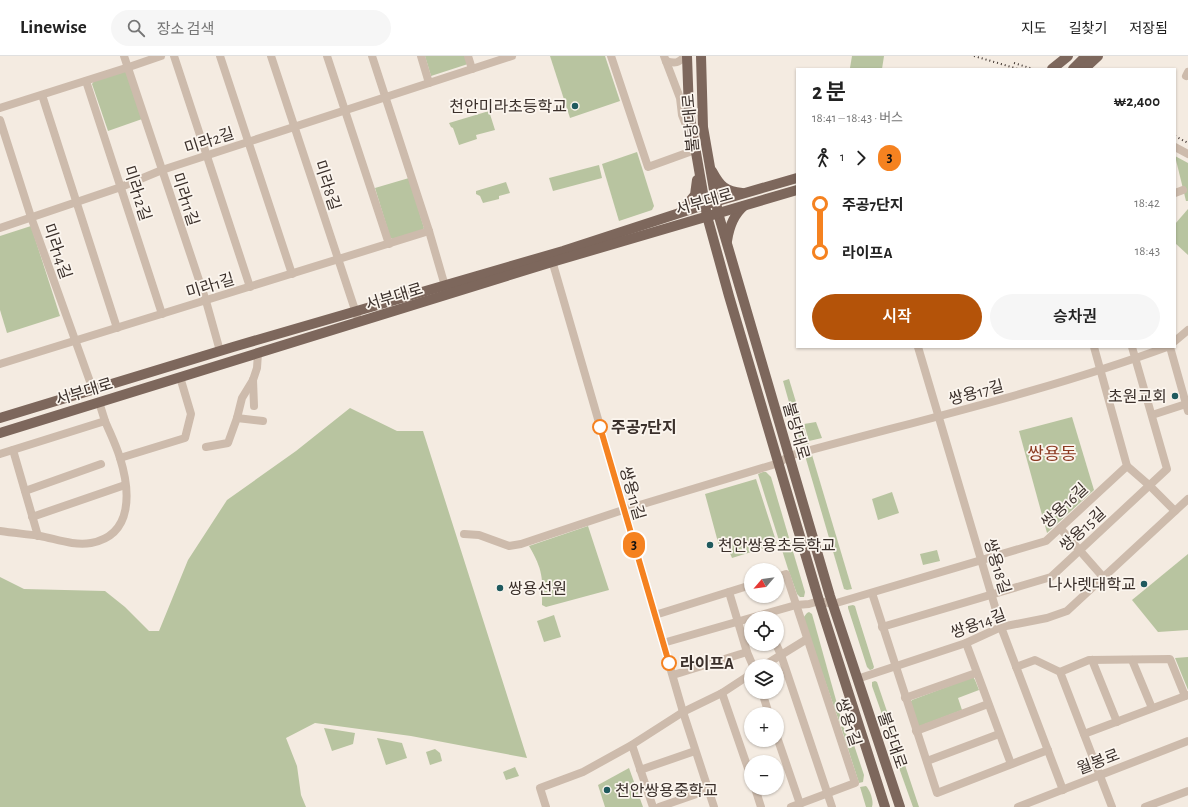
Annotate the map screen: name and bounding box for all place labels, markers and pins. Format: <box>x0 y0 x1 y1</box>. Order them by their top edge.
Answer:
place label: 천안미라초등학교 <box>449 98 567 115</box>
marker: 천안미라초등학교 <box>570 101 580 111</box>
place label: 초원교회 <box>1108 389 1167 405</box>
marker: 초원교회 <box>1170 391 1180 401</box>
marker: 주공7단지 <box>592 419 608 435</box>
place label: 주공7단지 <box>611 419 677 436</box>
place label: 천안쌍용초등학교 <box>718 537 836 554</box>
marker: 천안쌍용초등학교 <box>705 540 715 550</box>
place label: 나사렛대학교 <box>1048 576 1136 593</box>
marker: 나사렛대학교 <box>1139 579 1149 589</box>
place label: 쌍용선원 <box>508 581 567 597</box>
marker: 쌍용선원 <box>495 583 505 593</box>
marker: 라이프A <box>661 655 677 671</box>
place label: 라이프A <box>680 655 734 672</box>
place label: 천안쌍용중학교 <box>615 782 718 799</box>
marker: 천안쌍용중학교 <box>602 785 612 795</box>

